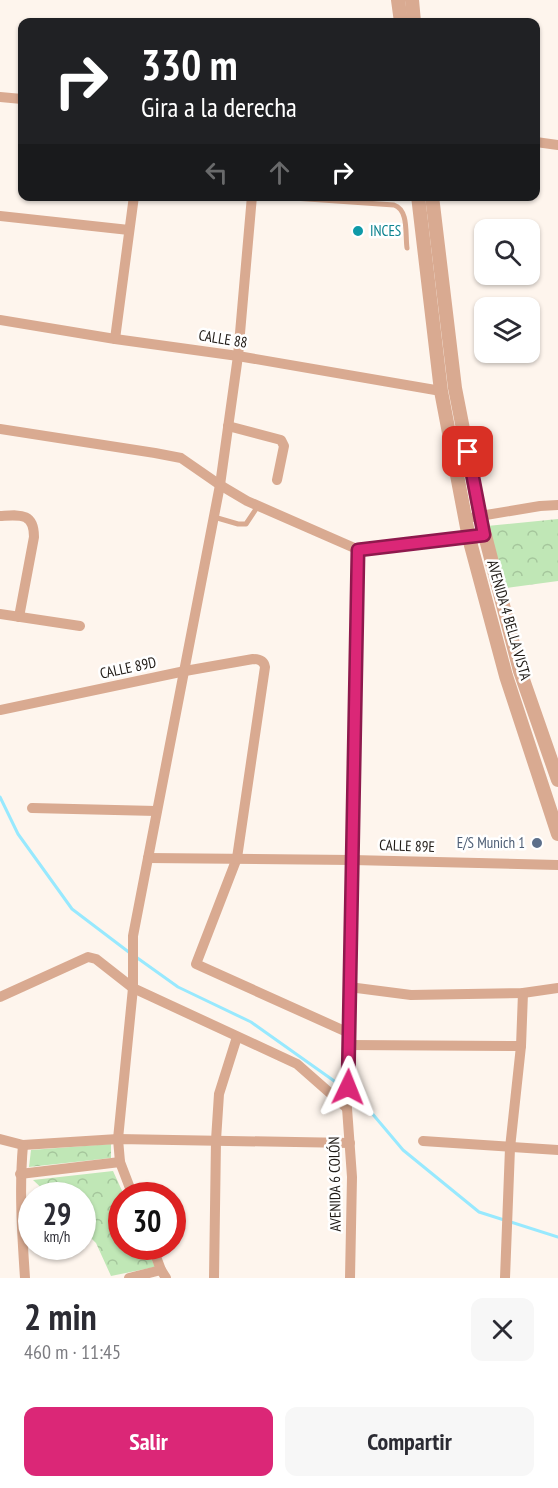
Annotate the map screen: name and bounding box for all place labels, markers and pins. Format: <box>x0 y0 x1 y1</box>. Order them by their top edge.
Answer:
place label: INCES <box>370 221 401 240</box>
marker: INCES <box>351 224 365 238</box>
pin <box>442 426 493 477</box>
place label: E/S Munich 1 <box>457 833 525 852</box>
marker: E/S Munich 1 <box>530 836 544 850</box>

